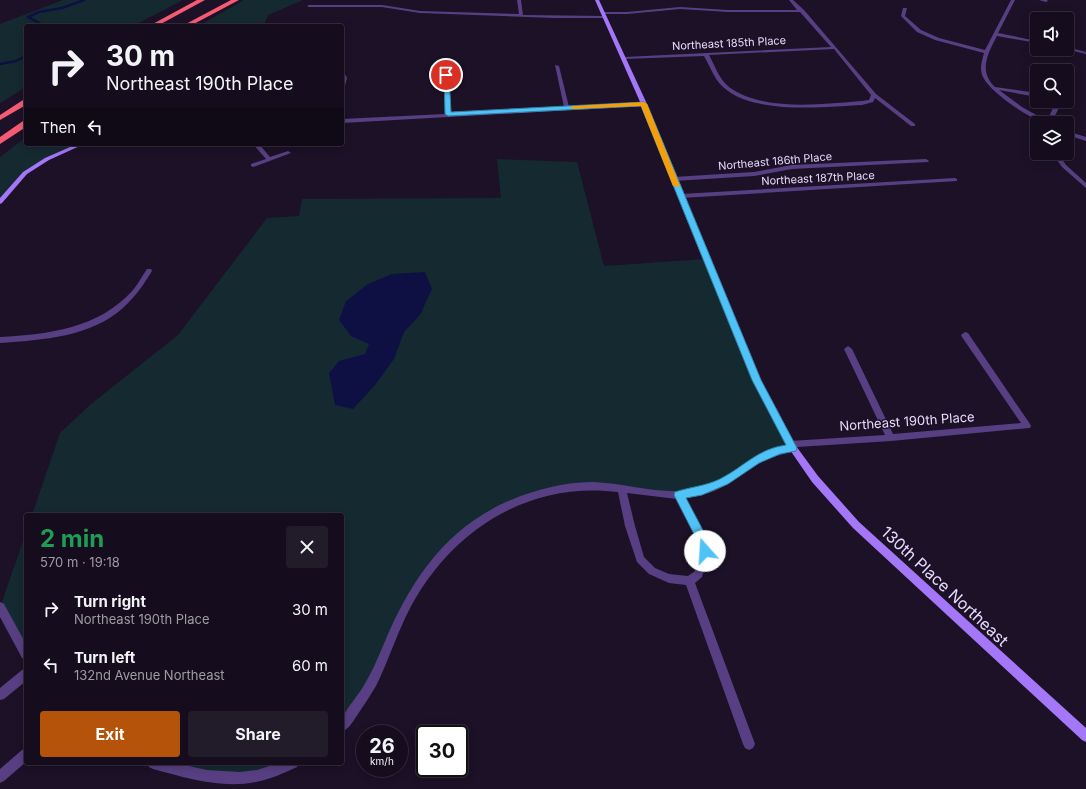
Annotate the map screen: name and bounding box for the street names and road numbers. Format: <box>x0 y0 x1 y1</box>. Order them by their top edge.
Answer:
street label: Northeast 185th Place <box>672 33 786 53</box>
street label: Northeast 186th Place <box>717 149 833 173</box>
street label: Northeast 187th Place <box>761 168 875 188</box>
street label: Northeast 190th Place <box>839 408 975 434</box>
street label: 130th Place Northeast <box>877 522 1013 650</box>

